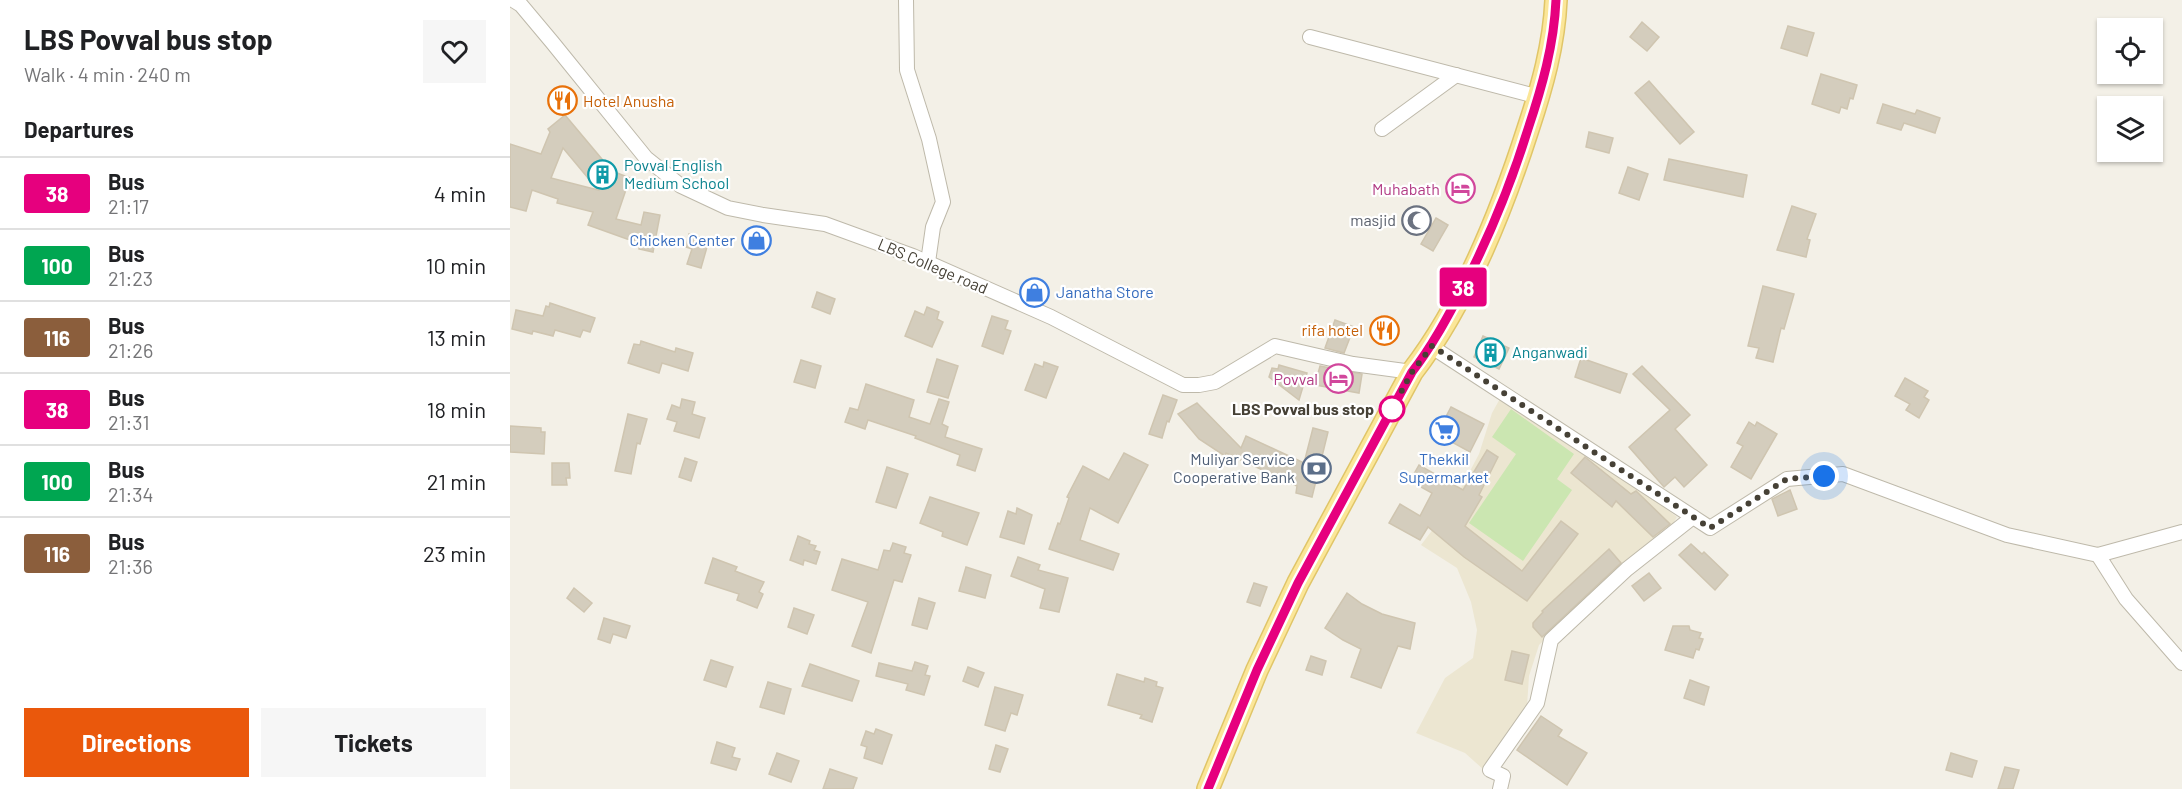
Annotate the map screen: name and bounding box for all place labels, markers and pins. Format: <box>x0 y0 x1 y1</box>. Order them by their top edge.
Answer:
restaurant icon: Hotel Anusha <box>546 85 578 117</box>
place label: Hotel Anusha <box>583 91 675 110</box>
place label: Povval English Medium School <box>624 155 729 192</box>
building icon: Povval English Medium School <box>587 158 619 190</box>
hotel icon: Muhabath <box>1445 173 1477 205</box>
place label: Muhabath <box>1372 179 1440 198</box>
mosque icon: masjid <box>1401 204 1433 236</box>
place label: masjid <box>1350 210 1396 229</box>
shop icon: Chicken Center <box>740 224 772 256</box>
place label: Chicken Center <box>629 230 735 249</box>
shop icon: Janatha Store <box>1019 276 1051 308</box>
place label: Janatha Store <box>1056 282 1154 301</box>
restaurant icon: rifa hotel <box>1368 314 1400 346</box>
place label: rifa hotel <box>1301 320 1363 339</box>
building icon: Anganwadi <box>1475 336 1507 368</box>
place label: Anganwadi <box>1512 342 1588 361</box>
hotel icon: Povval <box>1323 363 1355 395</box>
place label: Povval <box>1274 369 1318 388</box>
marker: LBS Povval bus stop <box>1379 396 1405 422</box>
place label: LBS Povval bus stop <box>1232 399 1374 418</box>
supermarket icon: Thekkil Supermarket <box>1428 415 1460 447</box>
place label: Muliyar Service Cooperative Bank <box>1173 449 1295 486</box>
place label: Thekkil Supermarket <box>1399 449 1489 486</box>
bank icon: Muliyar Service Cooperative Bank <box>1300 452 1332 484</box>

